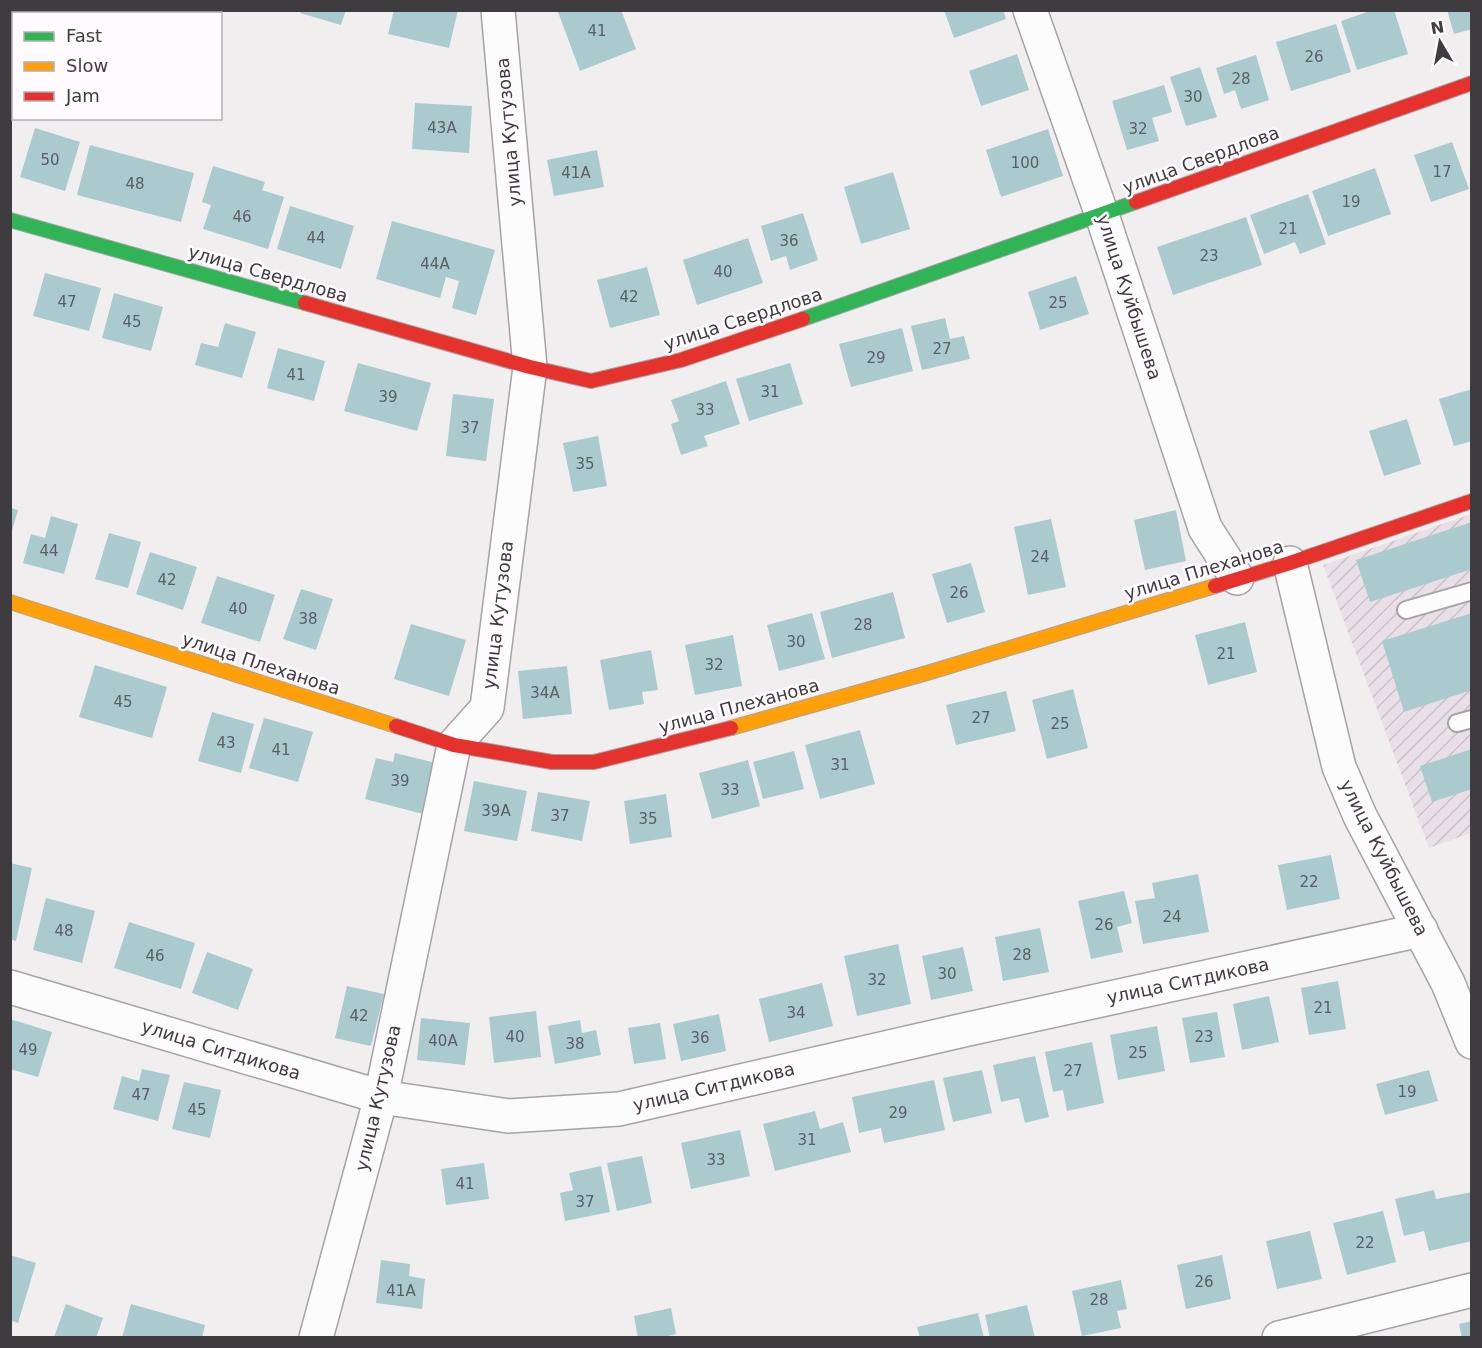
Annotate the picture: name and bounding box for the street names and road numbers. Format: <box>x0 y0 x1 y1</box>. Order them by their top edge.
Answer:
street label: улица Кутузова <box>492 57 525 208</box>
street label: улица Свердлова <box>1120 121 1282 198</box>
street label: улица Куйбышева <box>1093 212 1166 382</box>
street label: улица Свердлова <box>186 241 350 306</box>
street label: улица Свердлова <box>661 283 825 354</box>
street label: улица Плеханова <box>1122 535 1286 604</box>
street label: улица Кутузова <box>478 539 517 690</box>
street label: улица Плеханова <box>179 628 343 699</box>
street label: улица Плеханова <box>656 674 821 737</box>
street label: улица Куйбышева <box>1336 776 1433 939</box>
street label: улица Ситдикова <box>1105 953 1271 1008</box>
street label: улица Ситдикова <box>139 1015 303 1084</box>
street label: улица Кутузова <box>350 1023 405 1173</box>
street label: улица Ситдикова <box>631 1058 797 1115</box>

